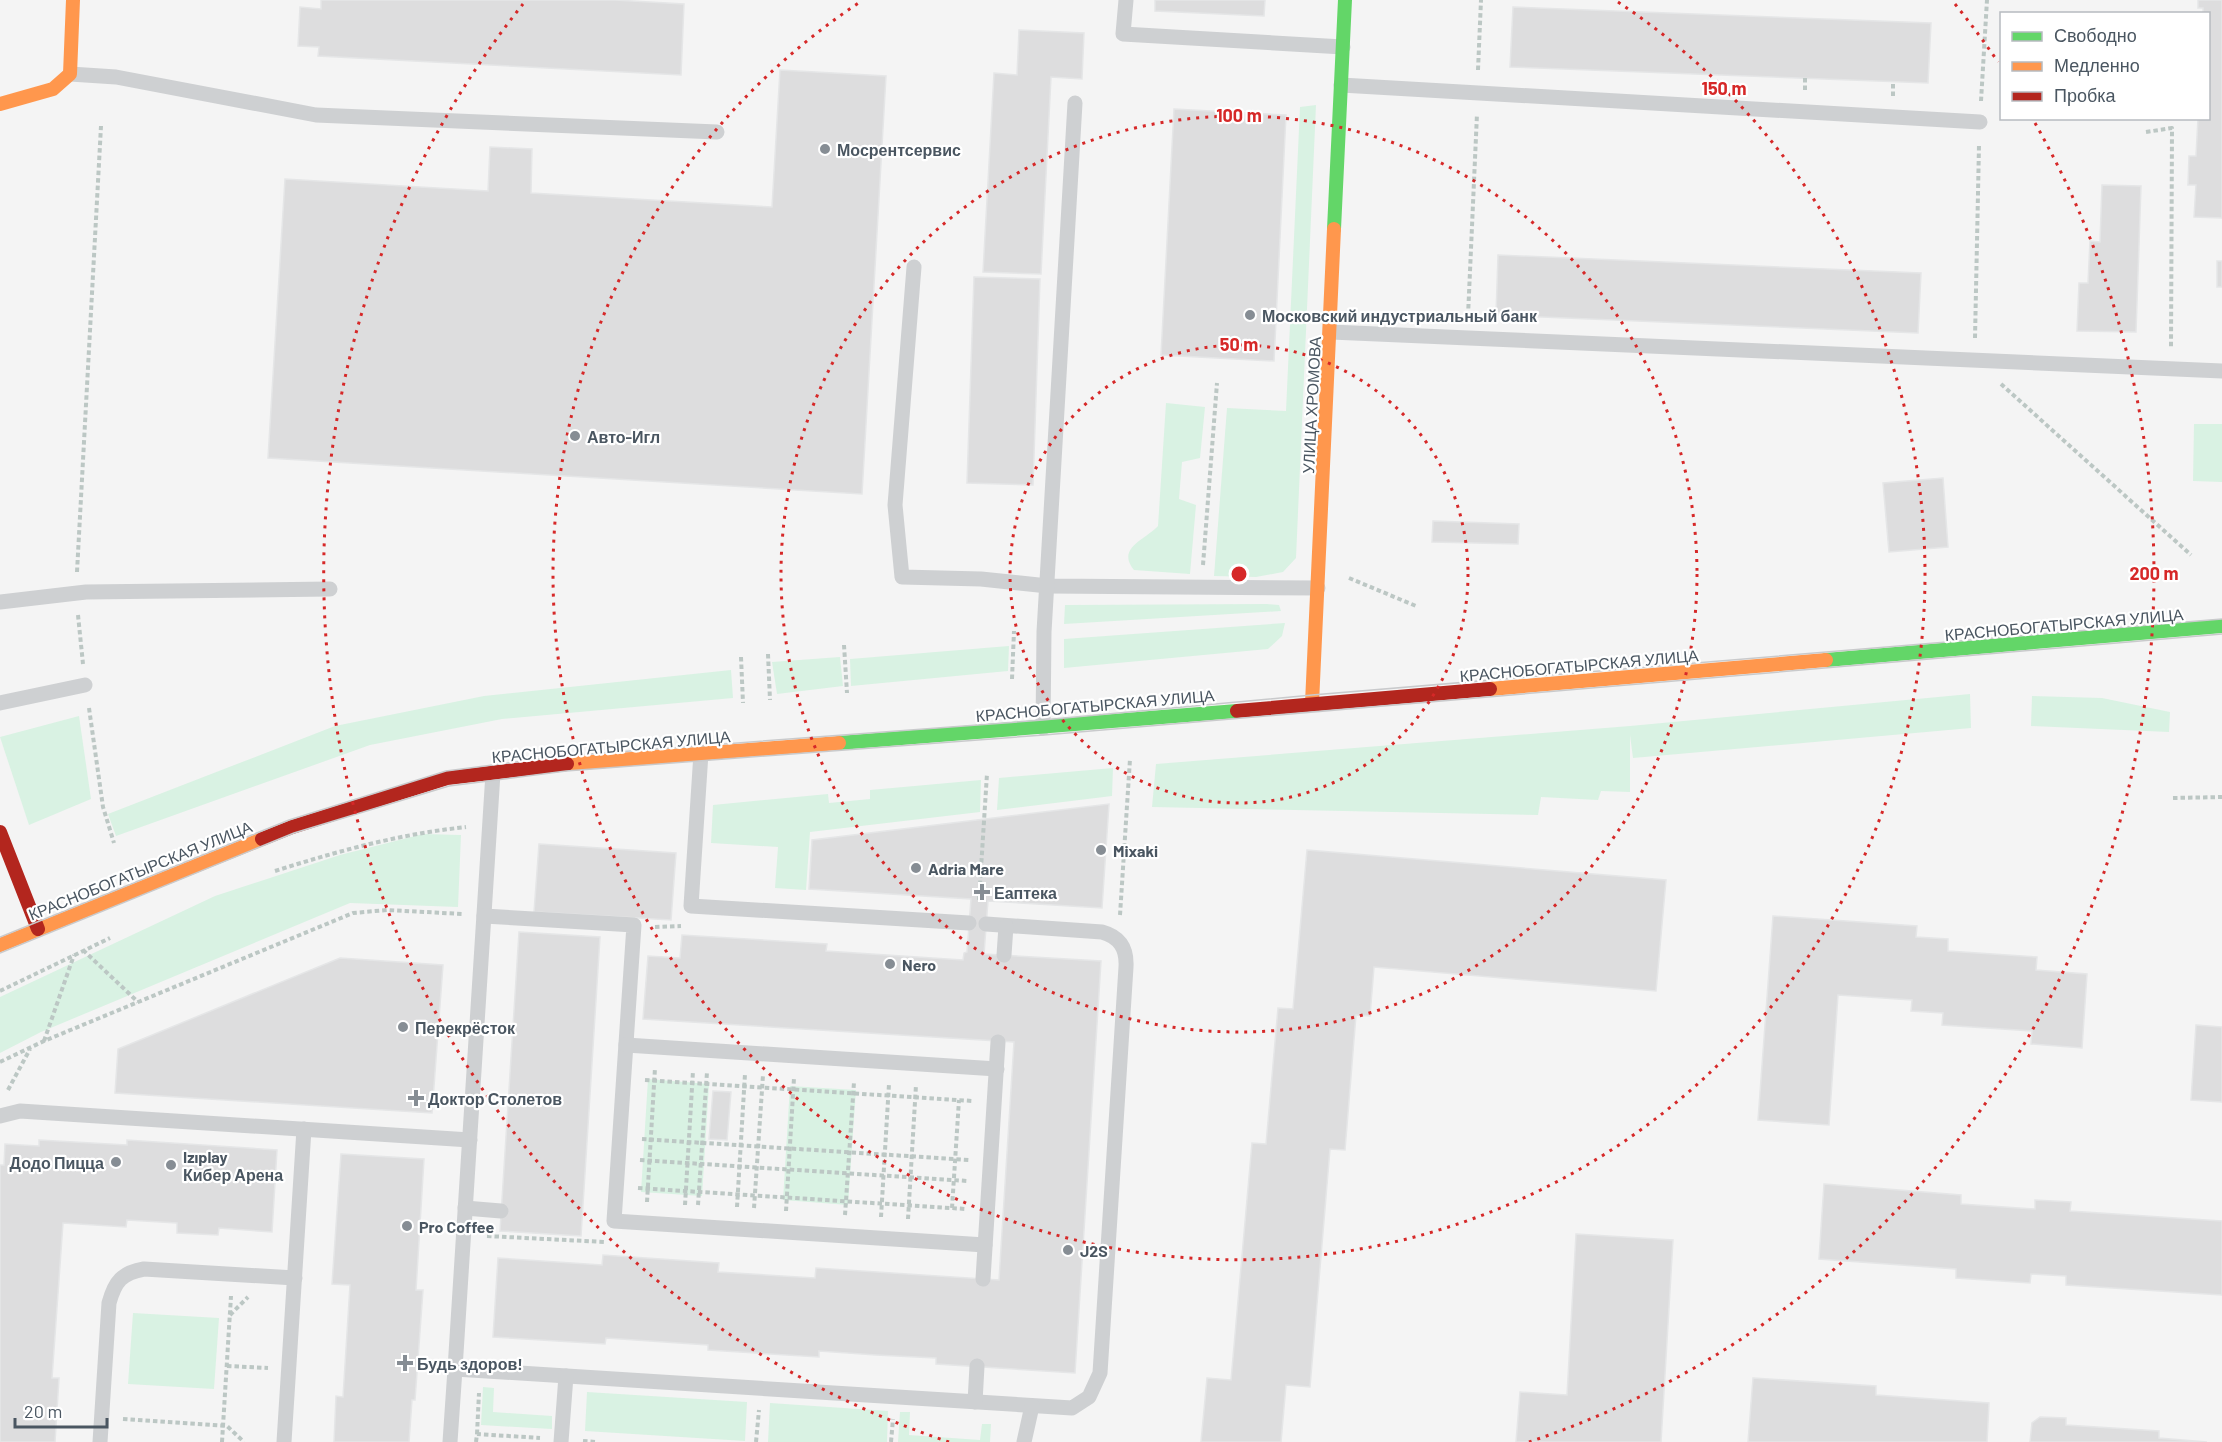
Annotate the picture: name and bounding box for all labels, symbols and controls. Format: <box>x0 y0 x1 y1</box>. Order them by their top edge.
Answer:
legend <box>2000 12 2210 120</box>
text: Свободно <box>2054 24 2137 46</box>
text: Медленно <box>2054 54 2140 76</box>
text: 150 m <box>1702 77 1746 99</box>
text: Пробка <box>2054 84 2117 106</box>
text: 100 m <box>1216 104 1262 126</box>
place label: Мосрентсервис <box>837 140 961 159</box>
marker: Мосрентсервис <box>818 142 832 156</box>
place label: Московский индустриальный банк <box>1262 306 1538 325</box>
marker: Московский индустриальный банк <box>1243 308 1257 322</box>
text: 50 m <box>1220 333 1258 355</box>
street label: УЛИЦА ХРОМОВА <box>1298 336 1324 474</box>
place label: Авто-Игл <box>587 427 660 446</box>
marker: Авто-Игл <box>568 429 582 443</box>
text: 200 m <box>2129 562 2179 584</box>
centre of rings <box>1229 564 1249 584</box>
street label: КРАСНОБОГАТЫРСКАЯ УЛИЦА <box>1944 604 2184 644</box>
street label: КРАСНОБОГАТЫРСКАЯ УЛИЦА <box>1459 645 1699 685</box>
street label: КРАСНОБОГАТЫРСКАЯ УЛИЦА <box>975 685 1215 725</box>
street label: КРАСНОБОГАТЫРСКАЯ УЛИЦА <box>491 726 731 766</box>
street label: КРАСНОБОГАТЫРСКАЯ УЛИЦА <box>25 816 255 924</box>
place label: Mixaki <box>1113 841 1158 860</box>
marker: Mixaki <box>1094 843 1108 857</box>
place label: Adria Mare <box>928 859 1004 878</box>
marker: Adria Mare <box>909 861 923 875</box>
place label: Еаптека <box>994 883 1057 902</box>
marker: Еаптека <box>975 885 989 899</box>
place label: Nero <box>902 955 936 974</box>
marker: Nero <box>883 957 897 971</box>
place label: Перекрёсток <box>415 1018 516 1037</box>
marker: Перекрёсток <box>396 1020 410 1034</box>
place label: Доктор Столетов <box>428 1089 562 1108</box>
marker: Доктор Столетов <box>409 1091 423 1105</box>
place label: Izıplay Кибер Арена <box>183 1147 283 1184</box>
place label: Додо Пицца <box>10 1153 104 1172</box>
marker: Додо Пицца <box>109 1155 123 1169</box>
marker: Izıplay Кибер Арена <box>164 1158 178 1172</box>
place label: Pro Coffee <box>419 1217 495 1236</box>
marker: Pro Coffee <box>400 1219 414 1233</box>
place label: J2S <box>1080 1241 1108 1260</box>
marker: J2S <box>1061 1243 1075 1257</box>
place label: Будь здоров! <box>417 1354 523 1373</box>
marker: Будь здоров! <box>398 1356 412 1370</box>
scale bar <box>15 1391 106 1429</box>
text: 20 m <box>24 1400 62 1422</box>

